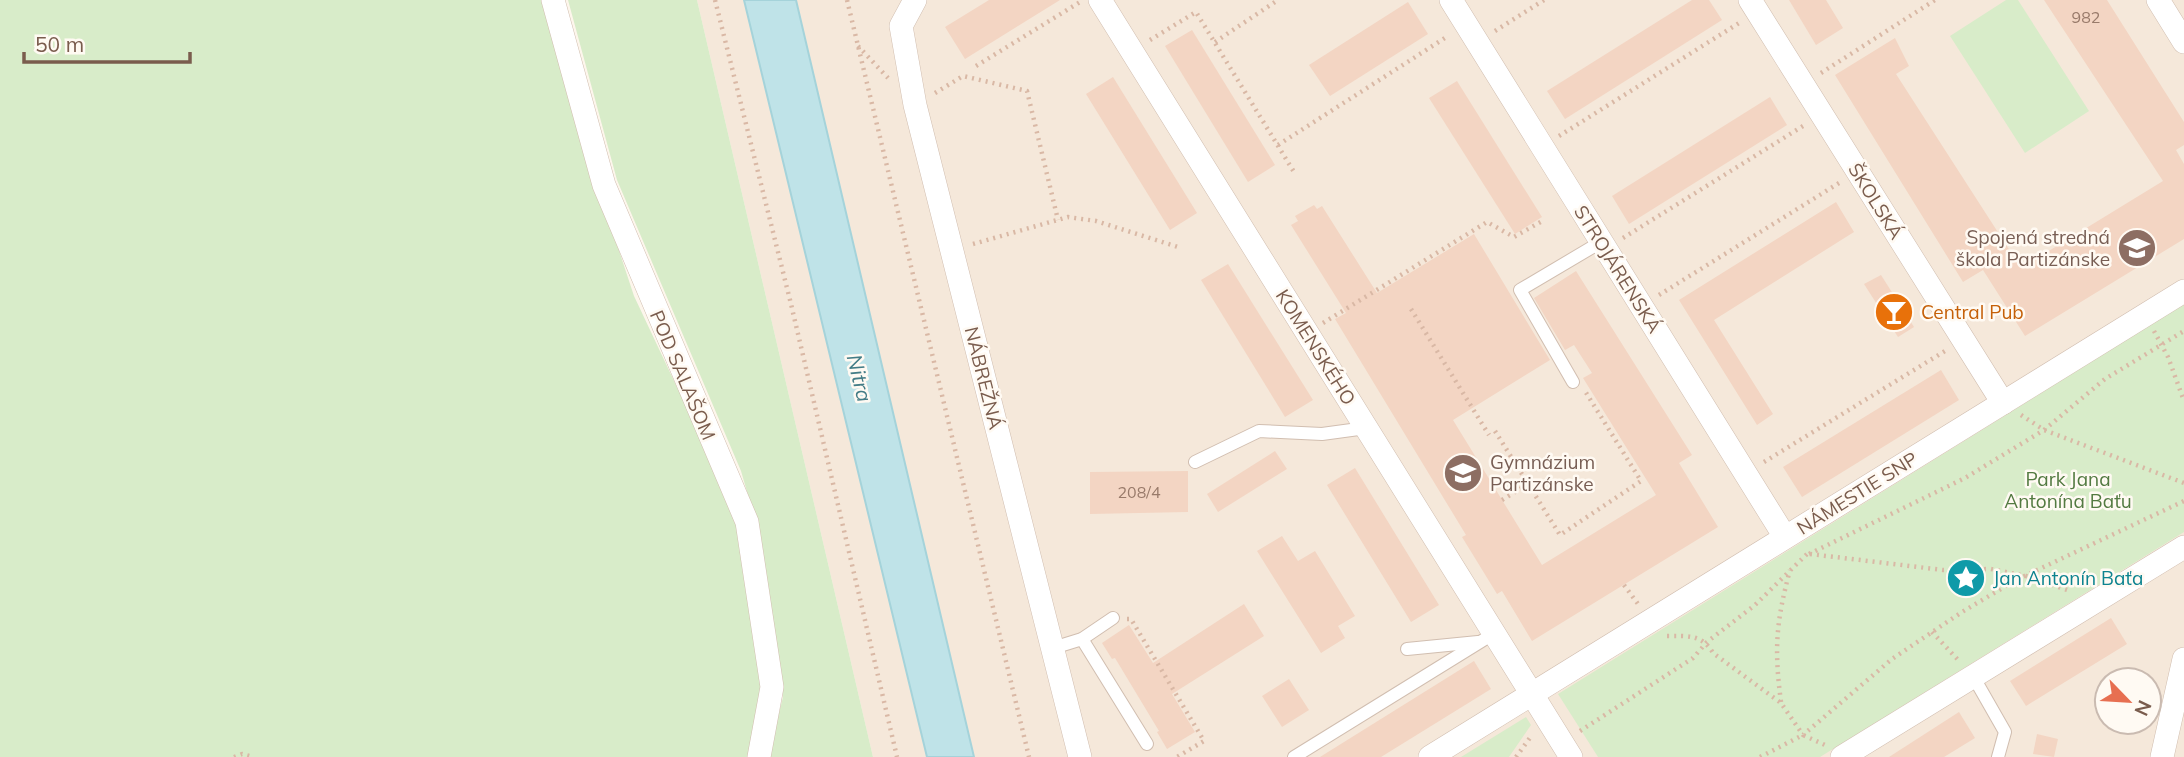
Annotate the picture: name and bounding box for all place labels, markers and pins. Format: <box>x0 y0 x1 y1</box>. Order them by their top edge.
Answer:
place label: Spojená stredná škola Partizánske <box>1956 225 2110 271</box>
school or university icon: Spojená stredná škola Partizánske <box>2116 227 2158 269</box>
bar icon: Central Pub <box>1873 291 1915 333</box>
place label: Central Pub <box>1921 300 2024 324</box>
place label: Gymnázium Partizánske <box>1490 450 1595 496</box>
school or university icon: Gymnázium Partizánske <box>1442 452 1484 494</box>
place icon: Jan Antonín Baťa <box>1945 557 1987 599</box>
place label: Jan Antonín Baťa <box>1993 566 2143 590</box>

